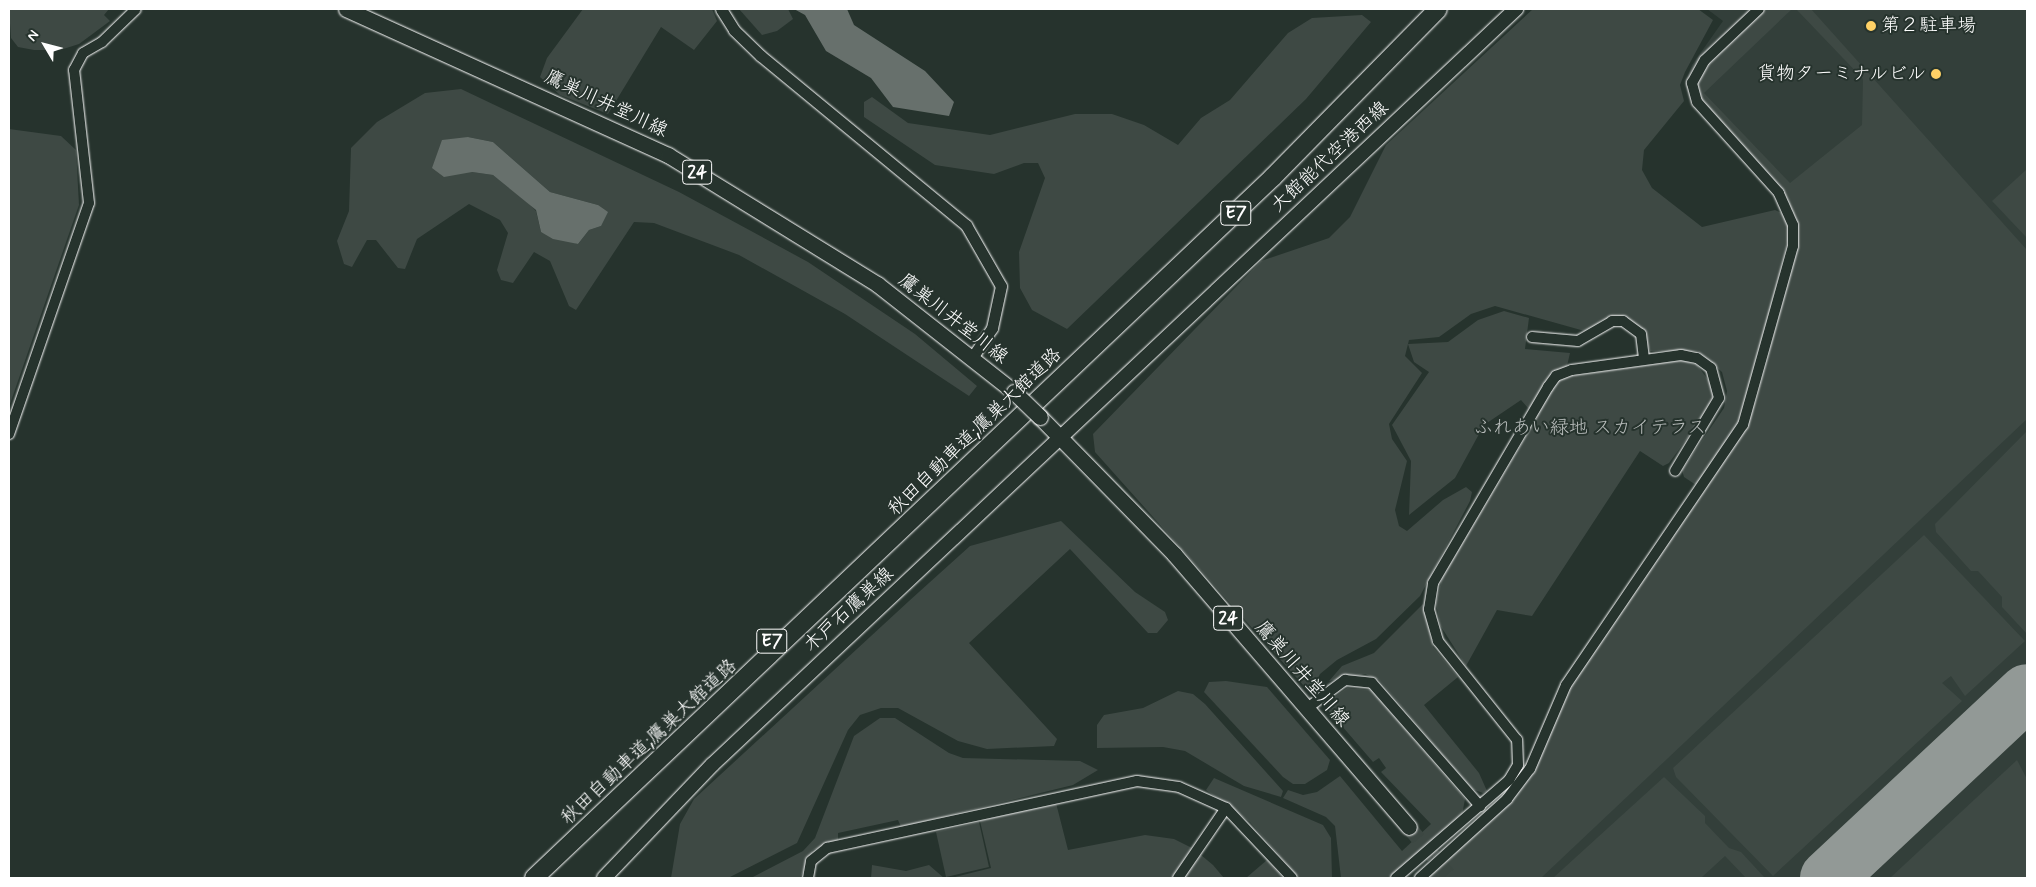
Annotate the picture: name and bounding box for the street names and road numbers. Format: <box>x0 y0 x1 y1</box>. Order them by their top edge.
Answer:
street label: 鷹巣川井堂川線 <box>541 66 671 142</box>
street label: 大館能代空港西線 <box>1267 97 1393 217</box>
road number: 24 <box>682 156 712 188</box>
road number: E7 <box>1220 198 1252 228</box>
street label: 鷹巣川井堂川線 <box>894 269 1012 369</box>
street label: 秋田自動車道;鷹巣大館道路 <box>884 343 1066 521</box>
street label: 木戸石鷹巣線 <box>800 563 898 657</box>
road number: 24 <box>1213 602 1243 634</box>
street label: 鷹巣川井堂川線 <box>1250 616 1354 732</box>
road number: E7 <box>756 626 788 656</box>
street label: 秋田自動車道;鷹巣大館道路 <box>556 654 742 830</box>

